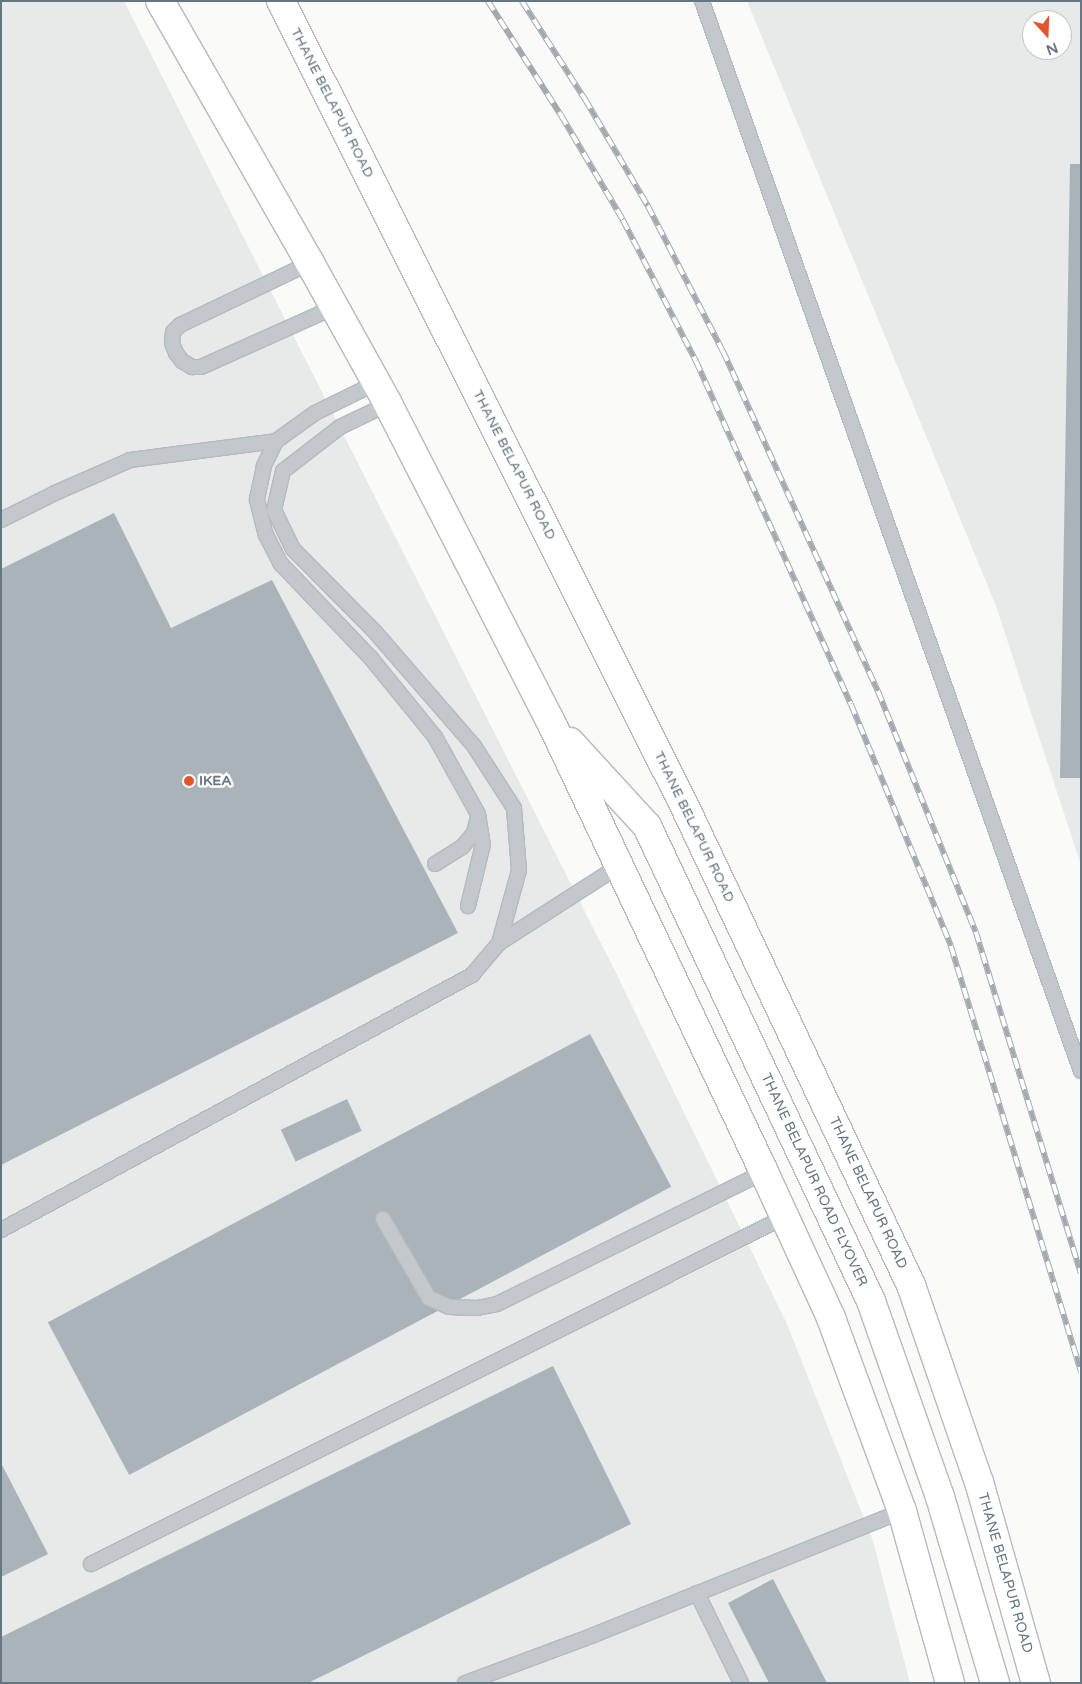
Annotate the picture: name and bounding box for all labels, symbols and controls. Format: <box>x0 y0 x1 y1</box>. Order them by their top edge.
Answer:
north arrow <box>1022 10 1072 60</box>
street label: THANE BELAPUR ROAD <box>287 25 377 181</box>
text: N <box>1044 39 1060 59</box>
street label: THANE BELAPUR ROAD <box>469 387 559 543</box>
street label: THANE BELAPUR ROAD <box>650 749 738 905</box>
place label: IKEA <box>199 773 232 789</box>
marker: IKEA <box>183 775 195 787</box>
street label: THANE BELAPUR ROAD FLYOVER <box>757 1071 871 1289</box>
street label: THANE BELAPUR ROAD <box>825 1114 911 1272</box>
street label: THANE BELAPUR ROAD <box>974 1491 1036 1655</box>

